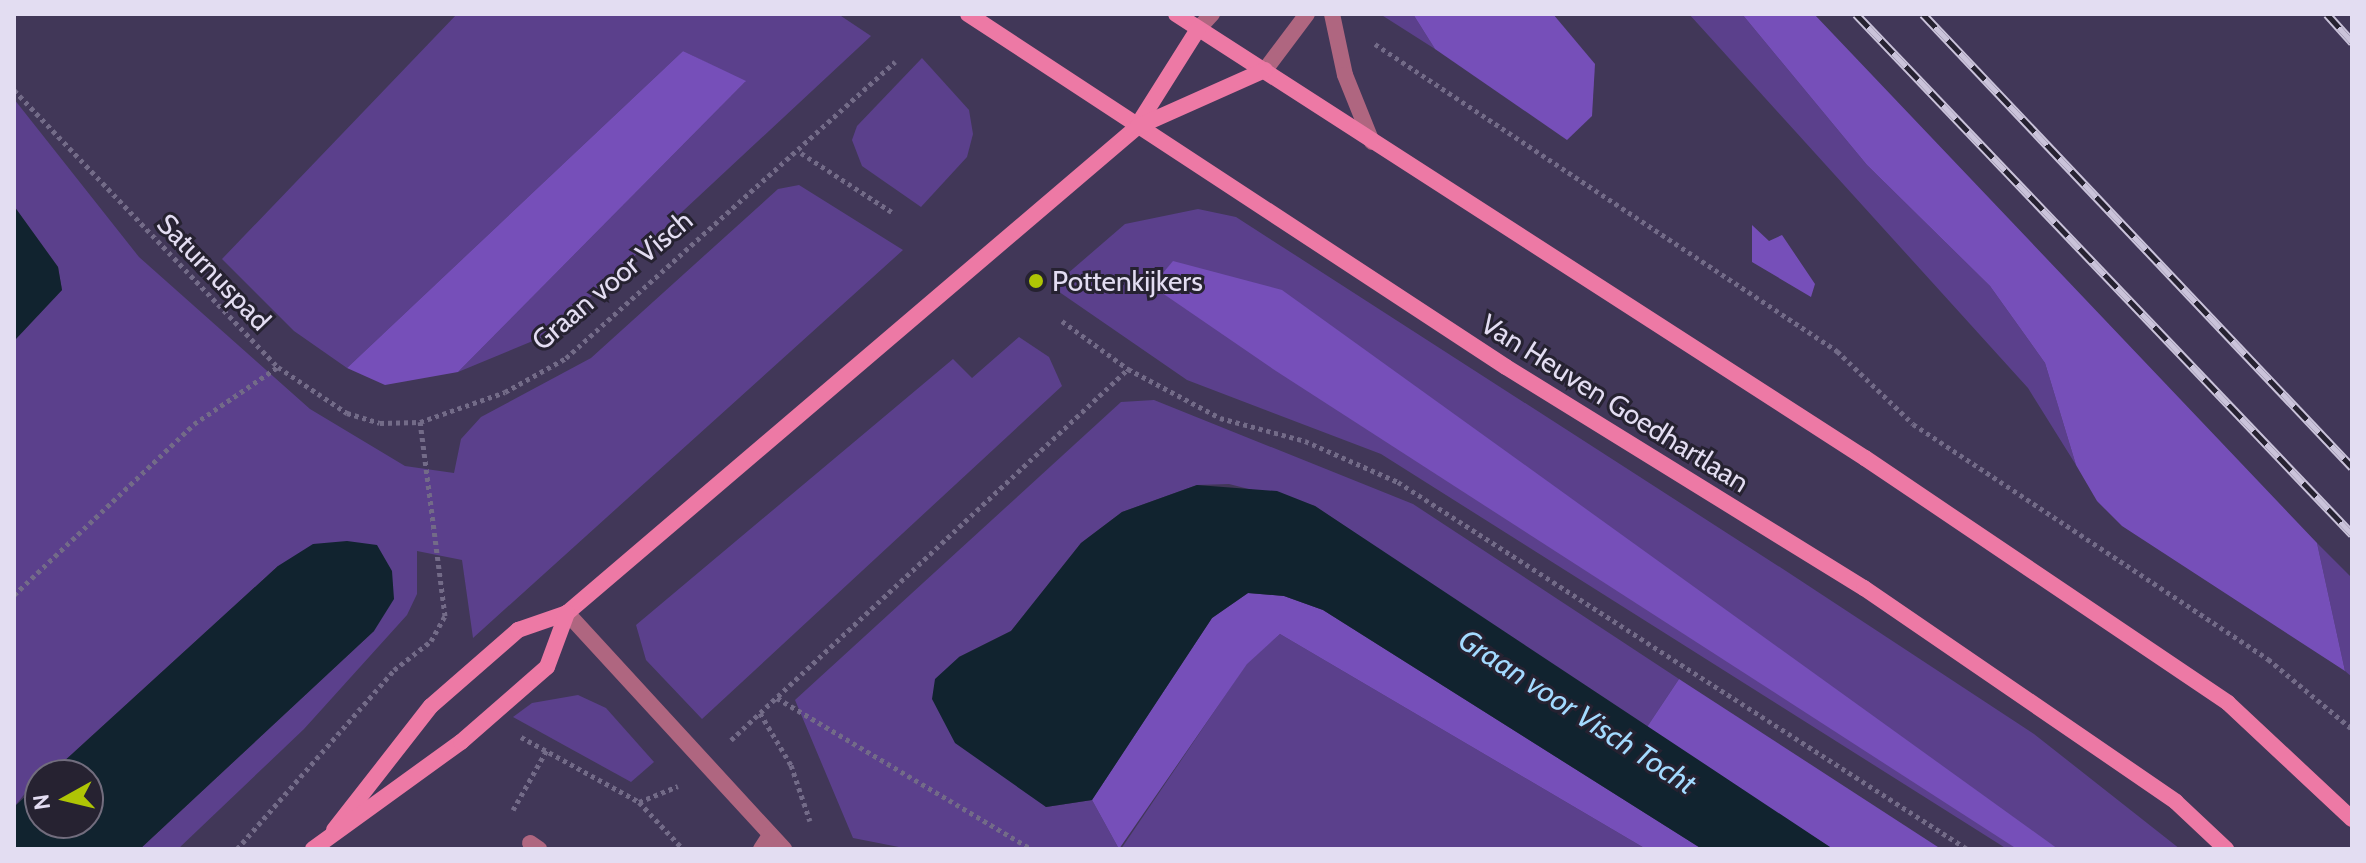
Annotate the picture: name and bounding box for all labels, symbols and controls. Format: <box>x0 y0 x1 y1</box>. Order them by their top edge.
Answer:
street label: Graan voor Visch <box>525 203 699 357</box>
street label: Saturnuspad <box>150 207 278 337</box>
place label: Pottenkijkers <box>1052 264 1203 298</box>
marker: Pottenkijkers <box>1027 272 1045 290</box>
street label: Van Heuven Goedhartlaan <box>1475 307 1755 499</box>
water label: Graan voor Visch Tocht <box>1452 622 1702 802</box>
north arrow <box>24 759 104 839</box>
text: N <box>27 793 56 812</box>

